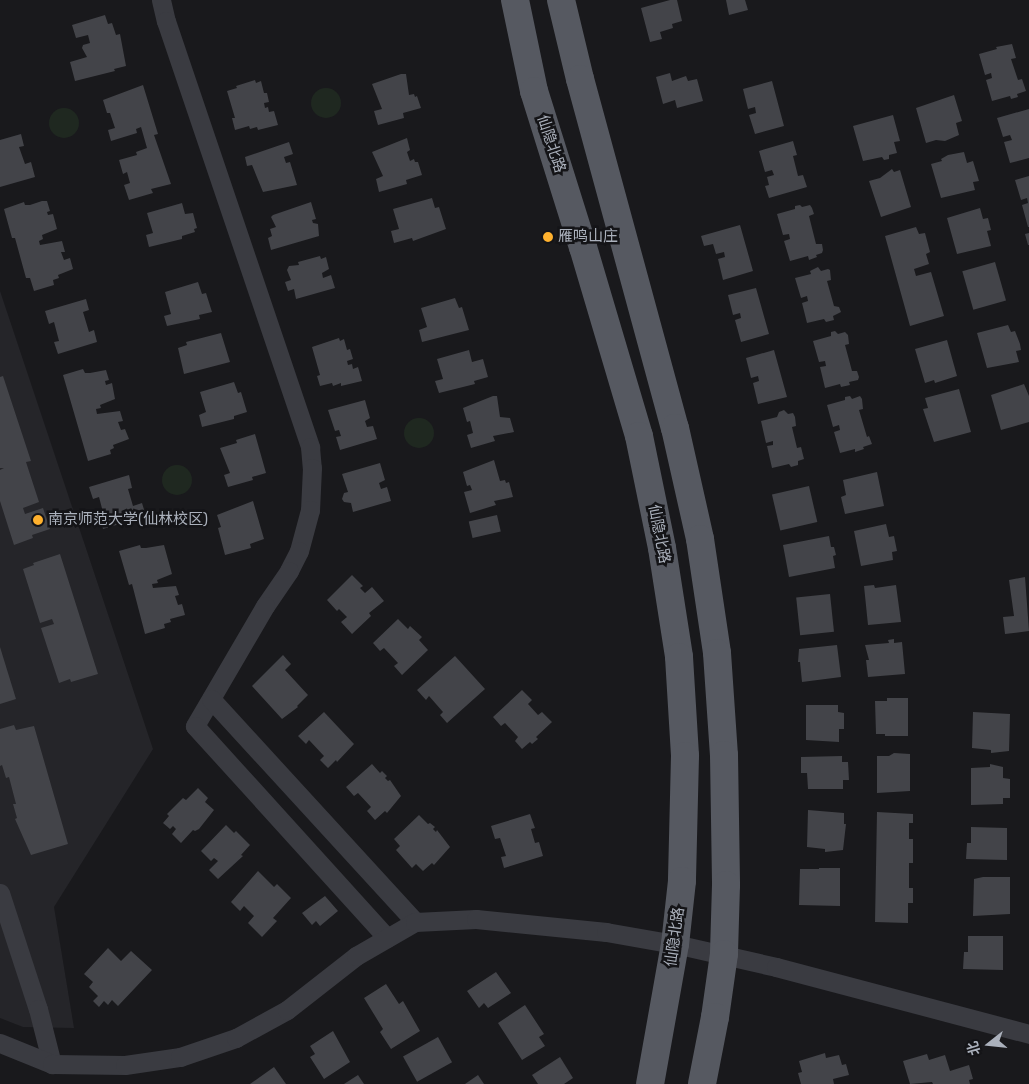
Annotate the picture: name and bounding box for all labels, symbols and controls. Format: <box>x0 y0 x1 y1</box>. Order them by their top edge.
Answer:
street label: 仙隐北路 <box>533 113 569 175</box>
place label: 雁鸣山庄 <box>558 228 618 246</box>
marker: 雁鸣山庄 <box>542 231 554 243</box>
street label: 仙隐北路 <box>644 503 674 565</box>
place label: 南京师范大学(仙林校区) <box>48 511 208 529</box>
marker: 南京师范大学(仙林校区) <box>32 514 44 526</box>
street label: 仙隐北路 <box>662 906 688 968</box>
north arrow <box>964 1019 1014 1069</box>
text: 北 <box>964 1039 984 1057</box>

